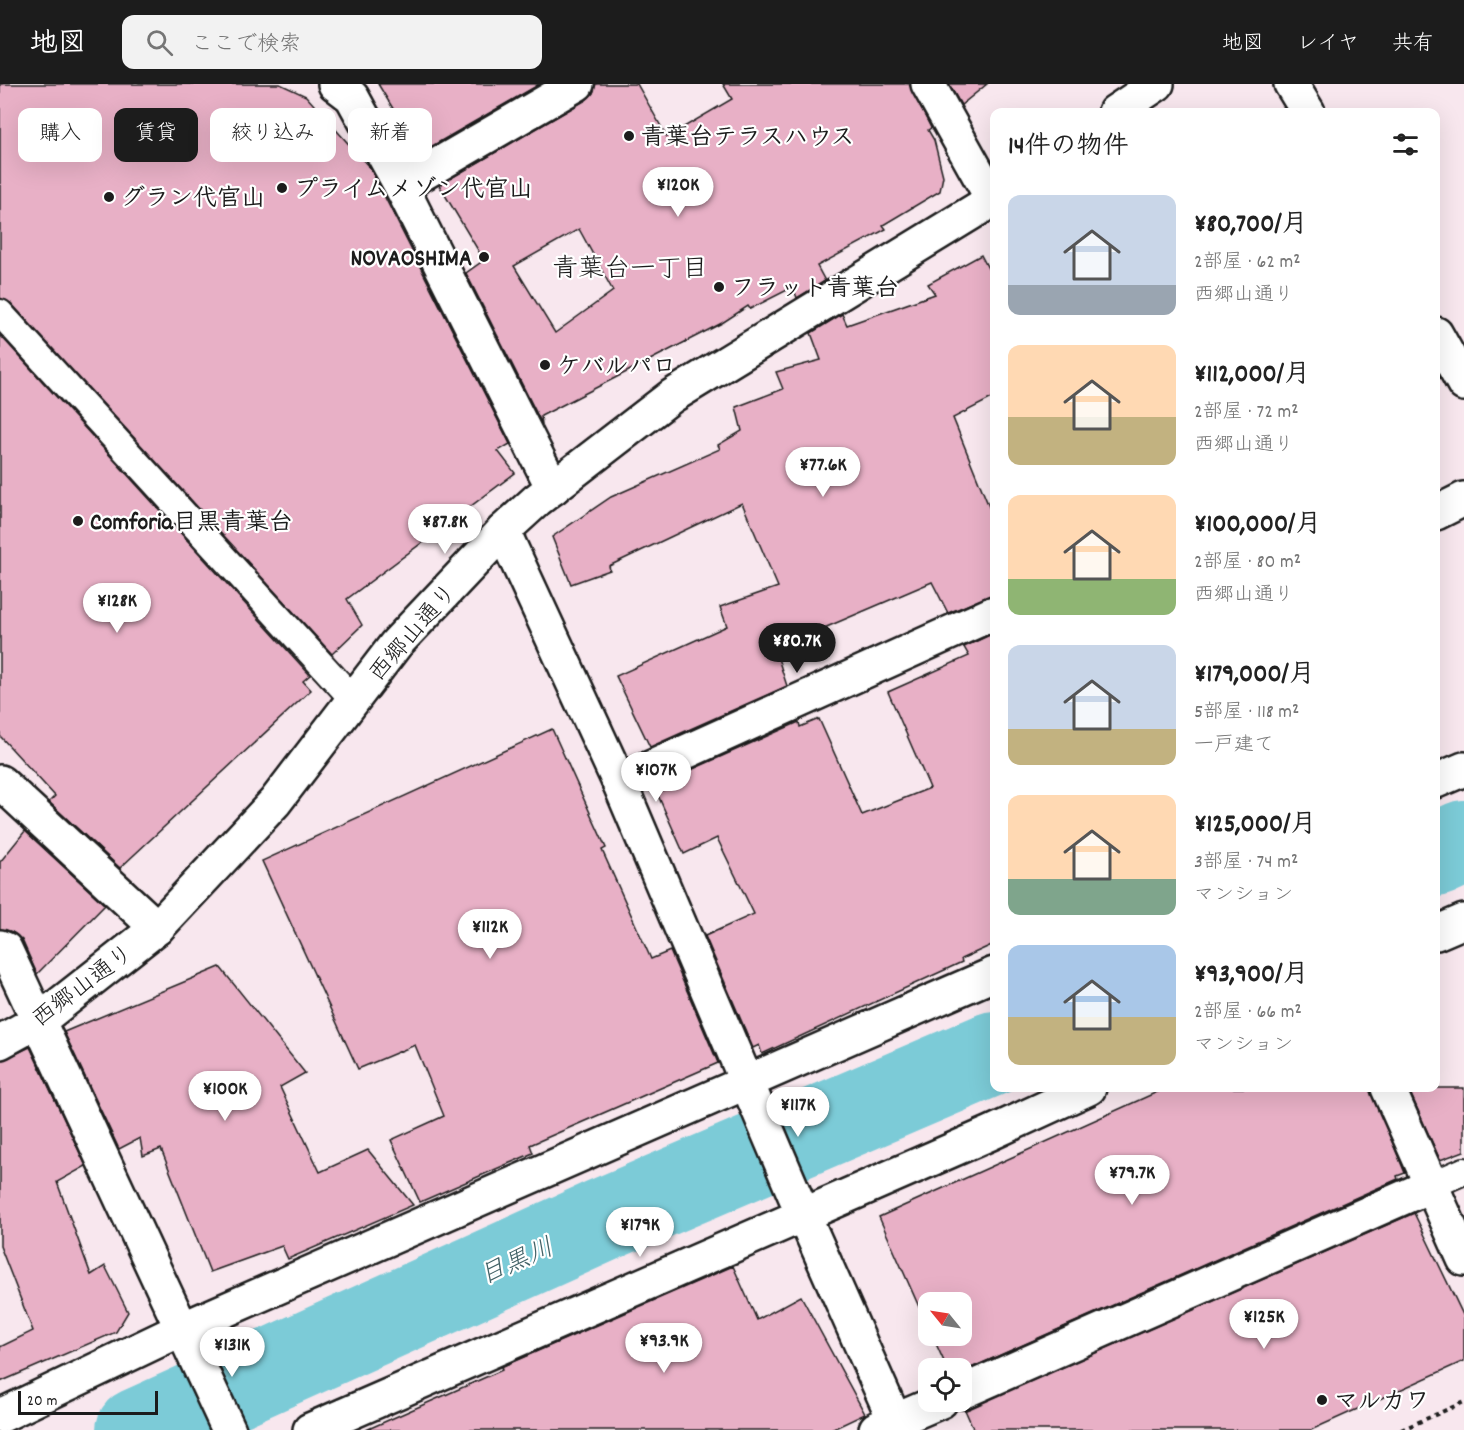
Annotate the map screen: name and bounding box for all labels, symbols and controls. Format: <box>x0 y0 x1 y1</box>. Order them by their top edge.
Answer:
search box <box>122 15 542 69</box>
text: 地図 <box>30 26 86 66</box>
icon: search <box>143 26 176 59</box>
text: ここで検索 <box>191 30 301 61</box>
text: 地図 <box>1222 30 1264 60</box>
text: レイヤ <box>1297 30 1359 60</box>
text: 共有 <box>1392 30 1434 60</box>
chip: 購入 <box>18 108 102 162</box>
chip: 賃貸 <box>114 108 198 162</box>
chip: 絞り込み <box>210 108 336 162</box>
chip: 新着 <box>348 108 432 162</box>
place label: 青葉台テラスハウス <box>641 122 855 156</box>
icon: filters <box>1389 128 1422 161</box>
marker: 青葉台テラスハウス <box>622 129 636 143</box>
text: 14件の物件 <box>1008 129 1128 166</box>
pin: ¥120K <box>636 167 720 218</box>
text: ¥120K <box>657 172 699 200</box>
place label: プライムメゾン代官山 <box>294 174 533 208</box>
marker: プライムメゾン代官山 <box>275 181 289 195</box>
place label: グラン代官山 <box>121 183 265 217</box>
marker: グラン代官山 <box>102 190 116 204</box>
text: ¥80,700/月 <box>1194 207 1308 244</box>
icon: home <box>1056 219 1128 291</box>
place label: NOVAOSHIMA <box>350 243 472 277</box>
text: 2部屋 · 62 m² <box>1194 249 1301 277</box>
marker: NOVAOSHIMA <box>477 250 491 264</box>
district label: 青葉台一丁目 <box>552 252 708 289</box>
place label: フラット青葉台 <box>731 273 899 307</box>
marker: フラット青葉台 <box>712 280 726 294</box>
text: 西郷山通り <box>1194 282 1294 310</box>
place label: ケバルパロ <box>557 351 677 385</box>
text: ¥112,000/月 <box>1194 357 1310 394</box>
marker: ケバルパロ <box>538 358 552 372</box>
icon: home <box>1056 369 1128 441</box>
text: 2部屋 · 72 m² <box>1194 399 1298 427</box>
text: 西郷山通り <box>1194 432 1294 460</box>
pin: ¥77.6K <box>774 447 872 498</box>
text: ¥77.6K <box>799 452 847 480</box>
pin: ¥87.8K <box>396 504 494 555</box>
place label: Comforia目黒青葉台 <box>90 507 293 541</box>
text: ¥100,000/月 <box>1194 507 1321 544</box>
text: ¥87.8K <box>422 509 468 537</box>
marker: Comforia目黒青葉台 <box>71 514 85 528</box>
icon: home <box>1056 519 1128 591</box>
text: 2部屋 · 80 m² <box>1194 549 1301 577</box>
street label: 西郷山通り <box>362 578 466 690</box>
text: 西郷山通り <box>1194 582 1294 610</box>
pin: ¥128K <box>75 583 159 634</box>
text: ¥128K <box>97 588 137 616</box>
pin: ¥80.7K <box>748 623 846 674</box>
text: ¥80.7K <box>773 628 821 656</box>
text: ¥179,000/月 <box>1194 657 1315 694</box>
icon: home <box>1056 669 1128 741</box>
text: 5部屋 · 118 m² <box>1194 699 1299 727</box>
text: 一戸建て <box>1194 732 1274 760</box>
pin: ¥107K <box>614 752 698 803</box>
text: ¥107K <box>635 757 677 785</box>
text: ¥125,000/月 <box>1194 807 1317 844</box>
icon: home <box>1056 819 1128 891</box>
text: 3部屋 · 74 m² <box>1194 849 1298 877</box>
text: マンション <box>1194 882 1293 910</box>
pin: ¥112K <box>448 909 532 960</box>
text: ¥112K <box>472 914 508 942</box>
street label: 西郷山通り <box>26 938 142 1037</box>
text: ¥93,900/月 <box>1194 957 1309 994</box>
icon: home <box>1056 969 1128 1041</box>
text: 2部屋 · 66 m² <box>1194 999 1302 1027</box>
text: マンション <box>1194 1032 1293 1060</box>
pin: ¥100K <box>183 1071 267 1122</box>
text: ¥100K <box>202 1076 248 1104</box>
pin: ¥117K <box>756 1087 840 1138</box>
text: ¥117K <box>780 1092 816 1120</box>
pin: ¥79.7K <box>1083 1155 1181 1206</box>
text: ¥79.7K <box>1109 1160 1155 1188</box>
pin: ¥179K <box>598 1207 682 1258</box>
text: ¥179K <box>620 1212 660 1240</box>
water label: 目黒川 <box>474 1230 561 1296</box>
north arrow <box>918 1292 972 1346</box>
map controls <box>918 1292 972 1412</box>
pin: ¥125K <box>1222 1299 1306 1350</box>
text: ¥125K <box>1243 1304 1285 1332</box>
pin: ¥93.9K <box>615 1323 713 1374</box>
pin: ¥131K <box>190 1327 274 1378</box>
text: ¥93.9K <box>639 1328 689 1356</box>
text: ¥131K <box>214 1332 250 1360</box>
button: locate <box>918 1358 972 1412</box>
place label: マルカワ <box>1334 1386 1430 1420</box>
scale bar <box>18 1388 158 1416</box>
text: 20 m <box>27 1390 57 1413</box>
marker: マルカワ <box>1315 1393 1329 1407</box>

